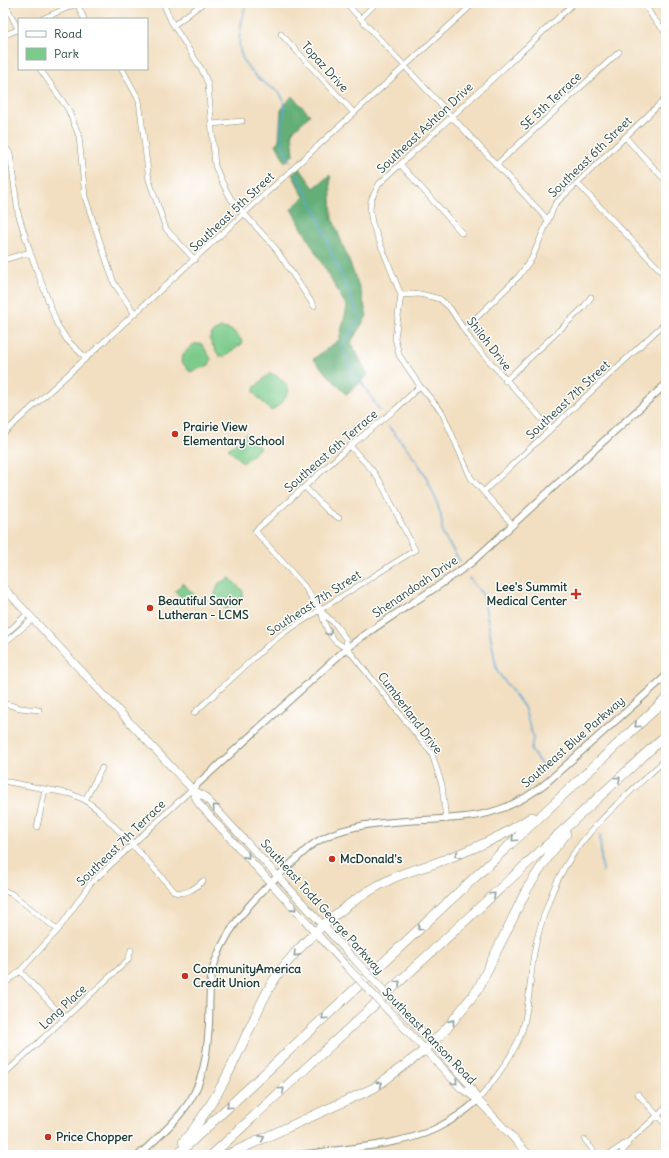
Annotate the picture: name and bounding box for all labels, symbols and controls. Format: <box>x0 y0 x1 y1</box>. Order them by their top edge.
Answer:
legend <box>18 18 148 70</box>
text: Road <box>54 26 82 41</box>
street label: Topaz Drive <box>299 38 352 95</box>
text: Park <box>54 46 79 61</box>
street label: SE 5th Terrace <box>517 69 584 133</box>
street label: Southeast Ashton Drive <box>373 79 476 176</box>
street label: Southeast 6th Street <box>545 113 634 200</box>
street label: Southeast 5th Street <box>186 169 277 255</box>
street label: Shiloh Drive <box>464 314 515 373</box>
street label: Southeast 7th Street <box>523 357 613 442</box>
street label: Southeast 6th Terrace <box>281 406 380 495</box>
place label: Prairie View Elementary School <box>183 419 285 449</box>
marker: Prairie View Elementary School <box>170 429 180 439</box>
street label: Shenandoah Drive <box>369 553 460 621</box>
street label: Southeast 7th Street <box>264 567 363 639</box>
place label: Lee's Summit Medical Center <box>487 579 568 608</box>
marker: Lee's Summit Medical Center <box>570 588 582 600</box>
place label: Beautiful Savior Lutheran - LCMS <box>158 593 249 622</box>
marker: Beautiful Savior Lutheran - LCMS <box>145 603 155 613</box>
one-way arrow <box>324 628 331 635</box>
street label: Cumberland Drive <box>375 669 446 756</box>
street label: Southeast Blue Parkway <box>518 693 627 790</box>
one-way arrow <box>634 720 642 728</box>
one-way arrow <box>613 777 621 784</box>
street label: Southeast 7th Terrace <box>73 796 168 889</box>
one-way arrow <box>212 805 219 812</box>
one-way arrow <box>511 835 519 842</box>
street label: Southeast Todd George Parkway <box>258 836 387 977</box>
one-way arrow <box>454 850 461 858</box>
one-way arrow <box>242 851 249 859</box>
place label: McDonald's <box>340 851 403 866</box>
marker: McDonald's <box>327 854 337 864</box>
one-way arrow <box>489 893 496 900</box>
one-way arrow <box>289 903 297 911</box>
one-way arrow <box>417 924 424 931</box>
one-way arrow <box>293 949 301 957</box>
place label: CommunityAmerica Credit Union <box>193 961 301 990</box>
marker: CommunityAmerica Credit Union <box>180 971 190 981</box>
one-way arrow <box>393 980 401 988</box>
street label: Long Place <box>36 981 89 1032</box>
street label: Southeast Ranson Road <box>379 984 479 1087</box>
one-way arrow <box>322 1012 329 1019</box>
one-way arrow <box>447 1019 454 1026</box>
one-way arrow <box>450 1077 458 1085</box>
one-way arrow <box>376 1081 383 1089</box>
one-way arrow <box>277 1088 285 1095</box>
one-way arrow <box>227 1101 234 1108</box>
place label: Price Chopper <box>56 1129 133 1145</box>
marker: Price Chopper <box>43 1132 53 1142</box>
one-way arrow <box>258 1135 266 1143</box>

